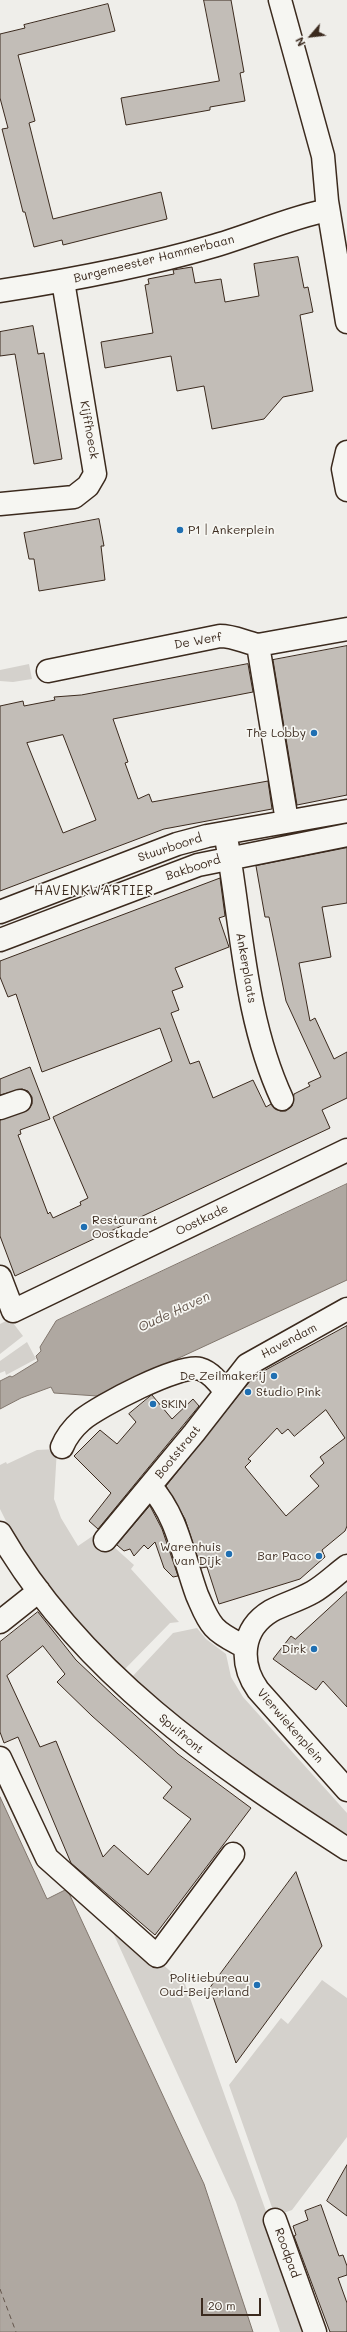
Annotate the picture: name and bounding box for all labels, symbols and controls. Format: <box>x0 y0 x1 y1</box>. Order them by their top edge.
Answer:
north arrow <box>291 16 331 56</box>
text: N <box>291 35 309 49</box>
street label: Burgemeester Hammerbaan <box>72 232 236 286</box>
street label: Kijffhoeck <box>77 400 101 460</box>
place label: P1 | Ankerplein <box>188 523 274 537</box>
marker: P1 | Ankerplein <box>175 525 185 535</box>
street label: De Werf <box>173 630 223 652</box>
place label: The Lobby <box>246 726 306 740</box>
marker: The Lobby <box>309 728 319 738</box>
street label: Stuurboord <box>136 831 204 865</box>
street label: Bakboord <box>164 852 222 884</box>
district label: HAVENKWARTIER <box>34 883 154 899</box>
street label: Ankerplaats <box>233 932 259 1004</box>
street label: Oostkade <box>173 1201 231 1239</box>
place label: Restaurant Oostkade <box>92 1213 158 1241</box>
marker: Restaurant Oostkade <box>79 1222 89 1232</box>
water label: Oude Haven <box>136 1289 212 1335</box>
street label: Havendam <box>259 1320 319 1362</box>
place label: De Zeilmakerij <box>180 1369 266 1383</box>
marker: De Zeilmakerij <box>269 1371 279 1381</box>
place label: Studio Pink <box>256 1385 321 1399</box>
marker: Studio Pink <box>243 1387 253 1397</box>
place label: SK!N <box>161 1397 187 1411</box>
marker: SK!N <box>148 1399 158 1409</box>
street label: Bootstraat <box>152 1422 204 1482</box>
place label: Warenhuis van Dijk <box>160 1540 221 1568</box>
marker: Warenhuis van Dijk <box>224 1549 234 1559</box>
place label: Bar Paco <box>257 1549 311 1563</box>
marker: Bar Paco <box>314 1551 324 1561</box>
place label: Dirk <box>282 1642 306 1656</box>
marker: Dirk <box>309 1644 319 1654</box>
street label: Vierwiekenplein <box>254 1686 326 1766</box>
street label: Spuifront <box>156 1711 206 1757</box>
place label: Politiebureau Oud-Beijerland <box>159 1971 249 1999</box>
marker: Politiebureau Oud-Beijerland <box>252 1980 262 1990</box>
street label: Roodpad <box>271 2226 303 2280</box>
scale bar <box>203 2290 263 2316</box>
text: 20 m <box>208 2297 236 2313</box>

